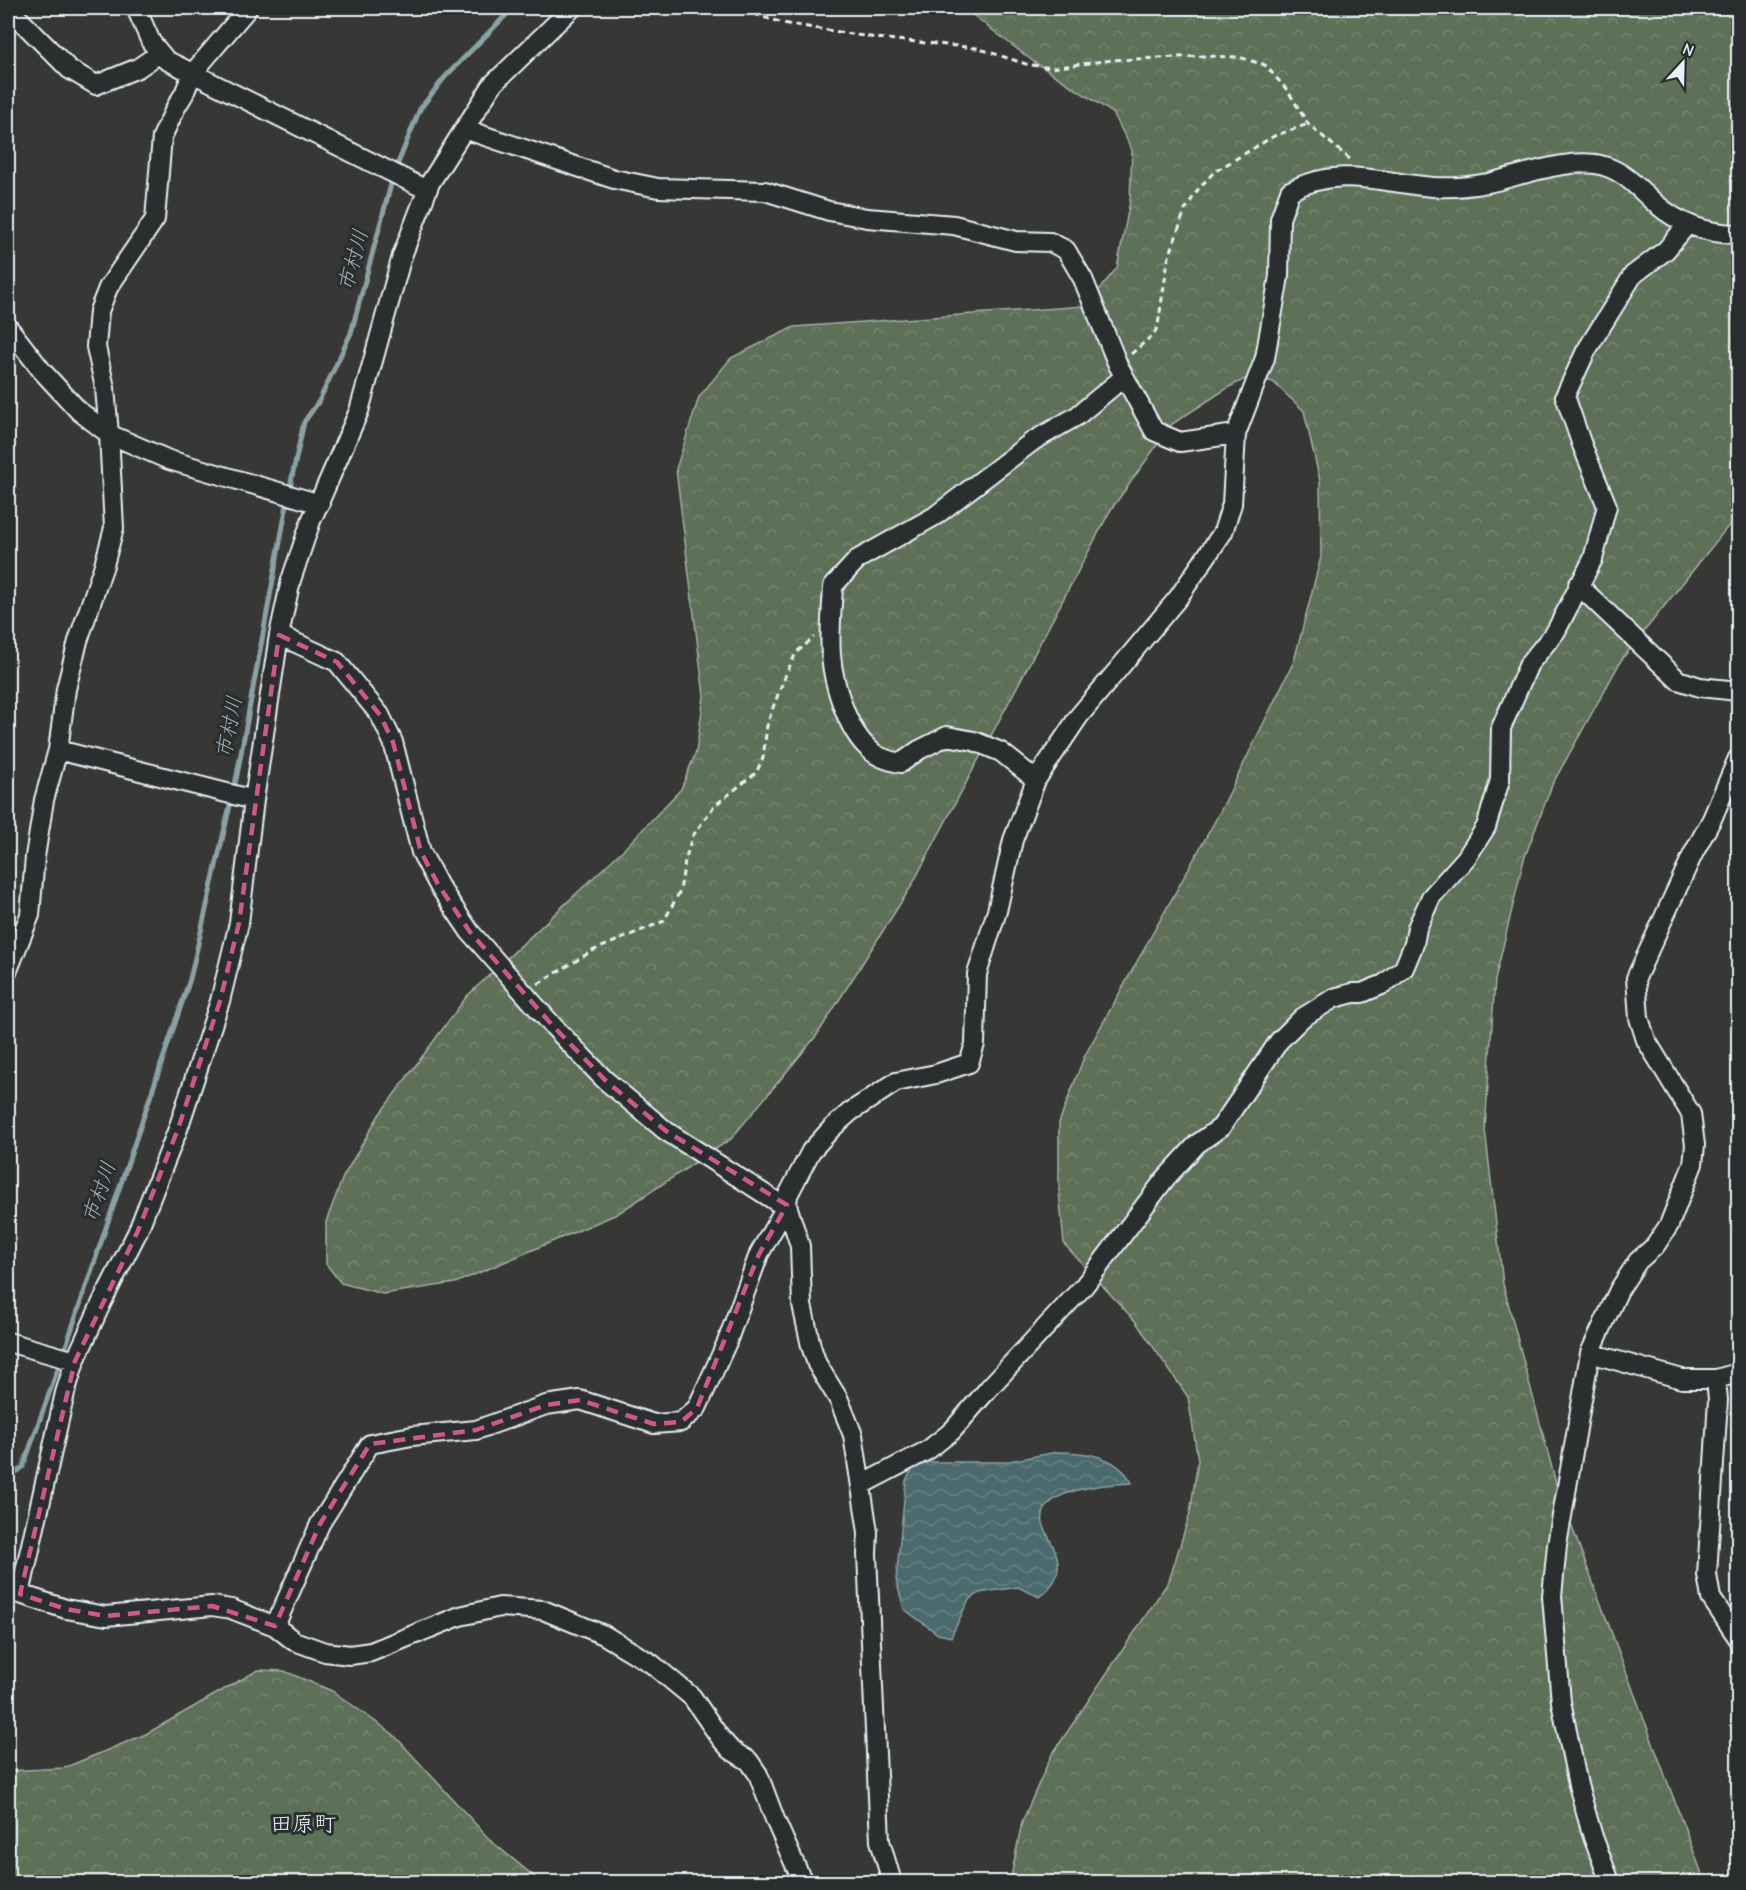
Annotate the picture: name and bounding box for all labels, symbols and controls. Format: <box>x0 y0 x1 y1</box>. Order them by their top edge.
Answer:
north arrow <box>1653 33 1713 93</box>
text: N <box>1680 40 1696 60</box>
water label: 市村川 <box>333 226 373 294</box>
water label: 市村川 <box>211 694 247 760</box>
water label: 市村川 <box>77 1158 121 1226</box>
district label: 田原町 <box>270 1811 336 1837</box>

